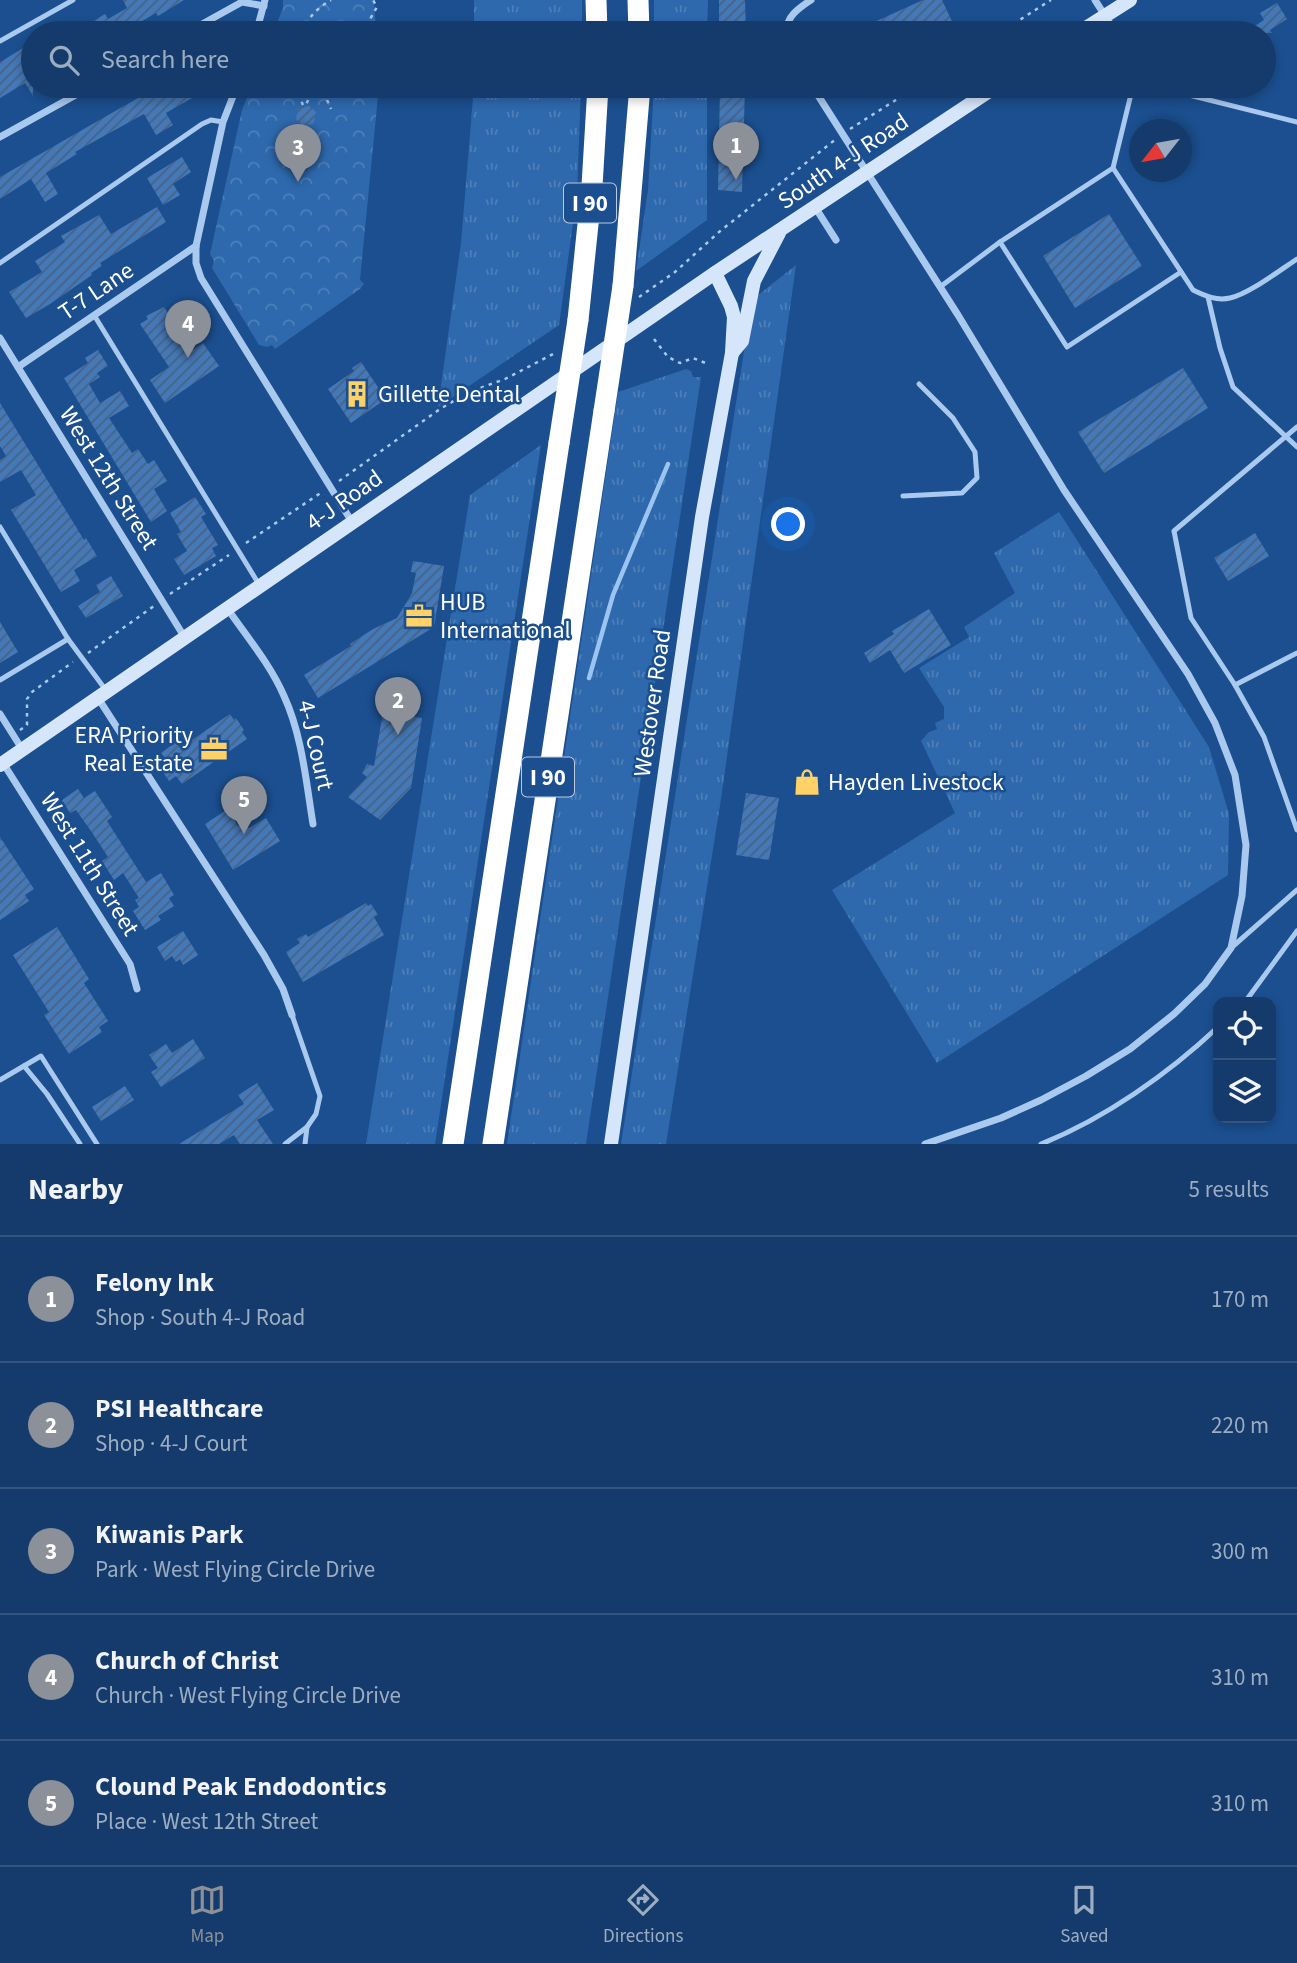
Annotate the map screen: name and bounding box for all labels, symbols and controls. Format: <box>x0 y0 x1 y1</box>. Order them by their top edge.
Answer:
search box <box>21 21 1276 98</box>
icon: search <box>45 41 83 79</box>
text: Search here <box>101 41 229 78</box>
street label: South 4-J Road <box>771 105 916 218</box>
north arrow <box>1129 119 1192 182</box>
pin: 1 <box>713 122 759 180</box>
pin: 3 <box>275 124 321 182</box>
road number: I 90 <box>564 184 616 222</box>
street label: T-7 Lane <box>52 253 141 329</box>
pin: 4 <box>165 300 211 358</box>
place label: Gillette Dental <box>378 377 520 412</box>
building icon: Gillette Dental <box>342 379 372 409</box>
street label: West 12th Street <box>50 400 167 557</box>
street label: 4-J Road <box>299 461 390 540</box>
your location <box>771 507 805 541</box>
place label: HUB International <box>440 585 571 648</box>
office icon: HUB International <box>404 601 434 631</box>
street label: Westover Road <box>625 627 680 779</box>
pin: 2 <box>375 677 421 735</box>
street label: 4-J Court <box>288 697 343 794</box>
place label: ERA Priority Real Estate <box>75 718 193 781</box>
office icon: ERA Priority Real Estate <box>199 734 229 764</box>
road number: I 90 <box>522 758 574 796</box>
place label: Hayden Livestock <box>828 765 1004 800</box>
shop icon: Hayden Livestock <box>792 767 822 797</box>
pin: 5 <box>221 776 267 834</box>
street label: West 11th Street <box>31 786 148 943</box>
map controls <box>1213 997 1276 1123</box>
button: locate <box>1213 997 1276 1060</box>
button: layers <box>1213 1060 1276 1123</box>
text: Nearby <box>28 1168 123 1211</box>
text: 5 results <box>1189 1173 1269 1206</box>
text: Felony Ink <box>95 1264 214 1301</box>
text: 1 <box>45 1283 57 1316</box>
text: 170 m <box>1211 1283 1269 1316</box>
text: Shop · South 4-J Road <box>95 1301 305 1334</box>
text: PSI Healthcare <box>95 1390 264 1427</box>
text: 2 <box>45 1409 57 1442</box>
text: 220 m <box>1211 1409 1269 1442</box>
text: Shop · 4-J Court <box>95 1427 248 1460</box>
text: Kiwanis Park <box>95 1516 243 1553</box>
text: 3 <box>45 1535 57 1568</box>
text: 300 m <box>1211 1535 1269 1568</box>
text: Park · West Flying Circle Drive <box>95 1553 375 1586</box>
text: Church of Christ <box>95 1642 279 1679</box>
text: 4 <box>45 1661 57 1694</box>
text: 310 m <box>1211 1661 1269 1694</box>
text: Church · West Flying Circle Drive <box>95 1679 401 1712</box>
text: Clound Peak Endodontics <box>95 1768 386 1805</box>
text: 5 <box>45 1787 57 1820</box>
text: 310 m <box>1211 1787 1269 1820</box>
text: Place · West 12th Street <box>95 1805 318 1838</box>
tab: Map <box>188 1881 226 1950</box>
tab: Directions <box>603 1881 683 1950</box>
tab: Saved <box>1060 1881 1109 1950</box>

